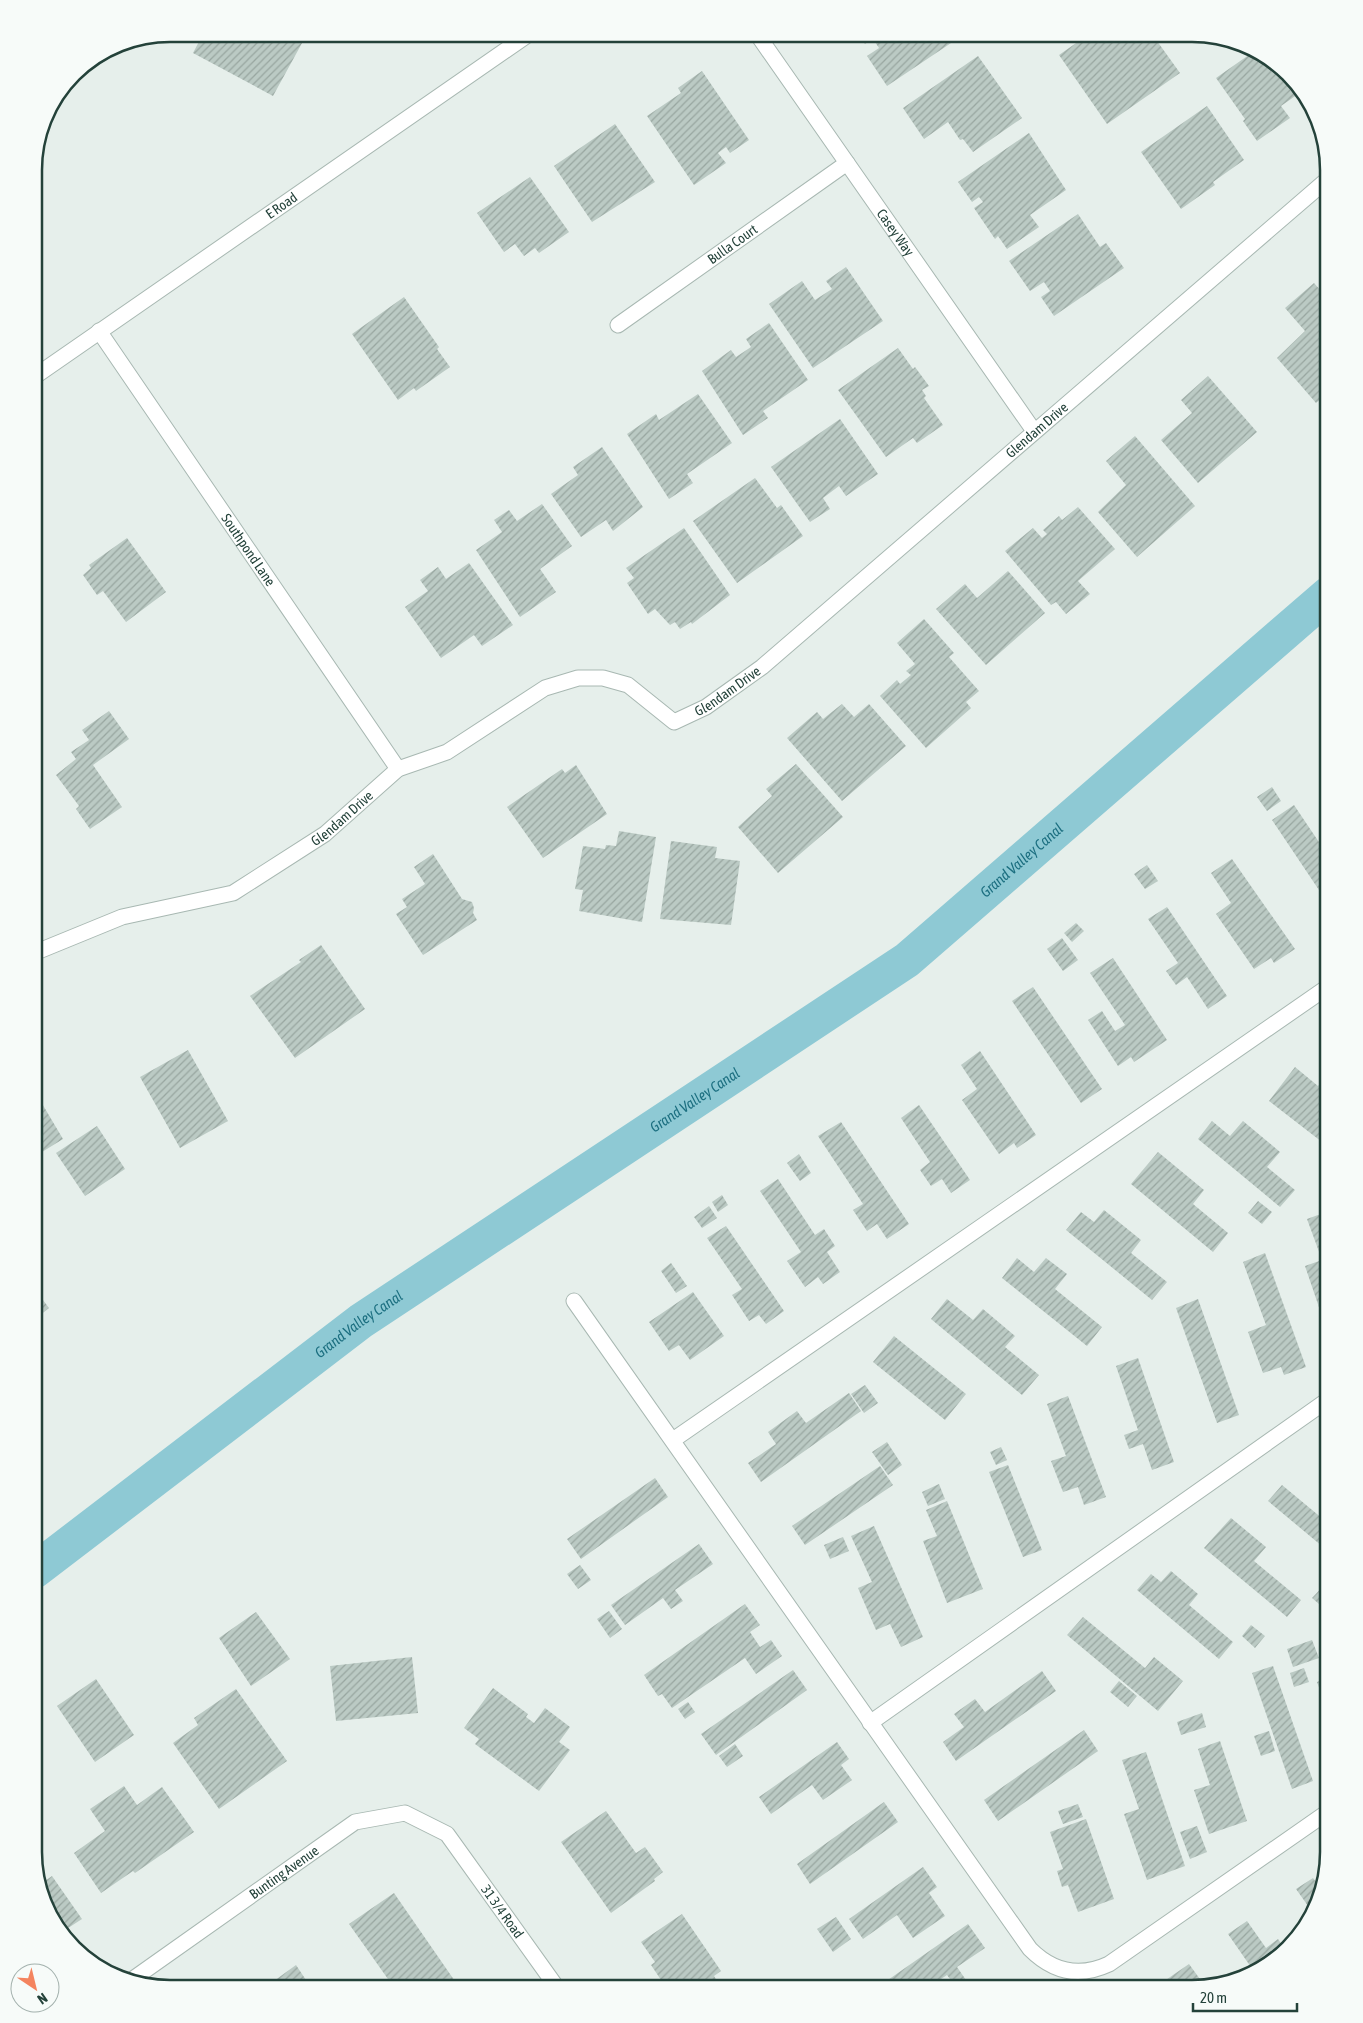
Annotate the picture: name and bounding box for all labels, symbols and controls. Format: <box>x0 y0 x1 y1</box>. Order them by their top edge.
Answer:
street label: E Road <box>263 189 300 222</box>
street label: Casey Way <box>874 206 918 259</box>
street label: Bulla Court <box>704 221 760 267</box>
street label: Glendam Drive <box>1003 399 1071 461</box>
street label: Southpond Lane <box>218 511 279 589</box>
street label: Glendam Drive <box>692 663 763 719</box>
street label: Glendam Drive <box>308 787 376 849</box>
water label: Grand Valley Canal <box>977 820 1066 901</box>
water label: Grand Valley Canal <box>647 1064 743 1136</box>
water label: Grand Valley Canal <box>311 1287 406 1361</box>
street label: Bunting Avenue <box>246 1842 322 1902</box>
street label: 31 3/4 Road <box>478 1882 527 1941</box>
north arrow <box>10 1963 60 2013</box>
scale bar <box>1193 1980 1297 2012</box>
text: 20 m <box>1200 1989 1227 2006</box>
text: N <box>34 1990 50 2008</box>

